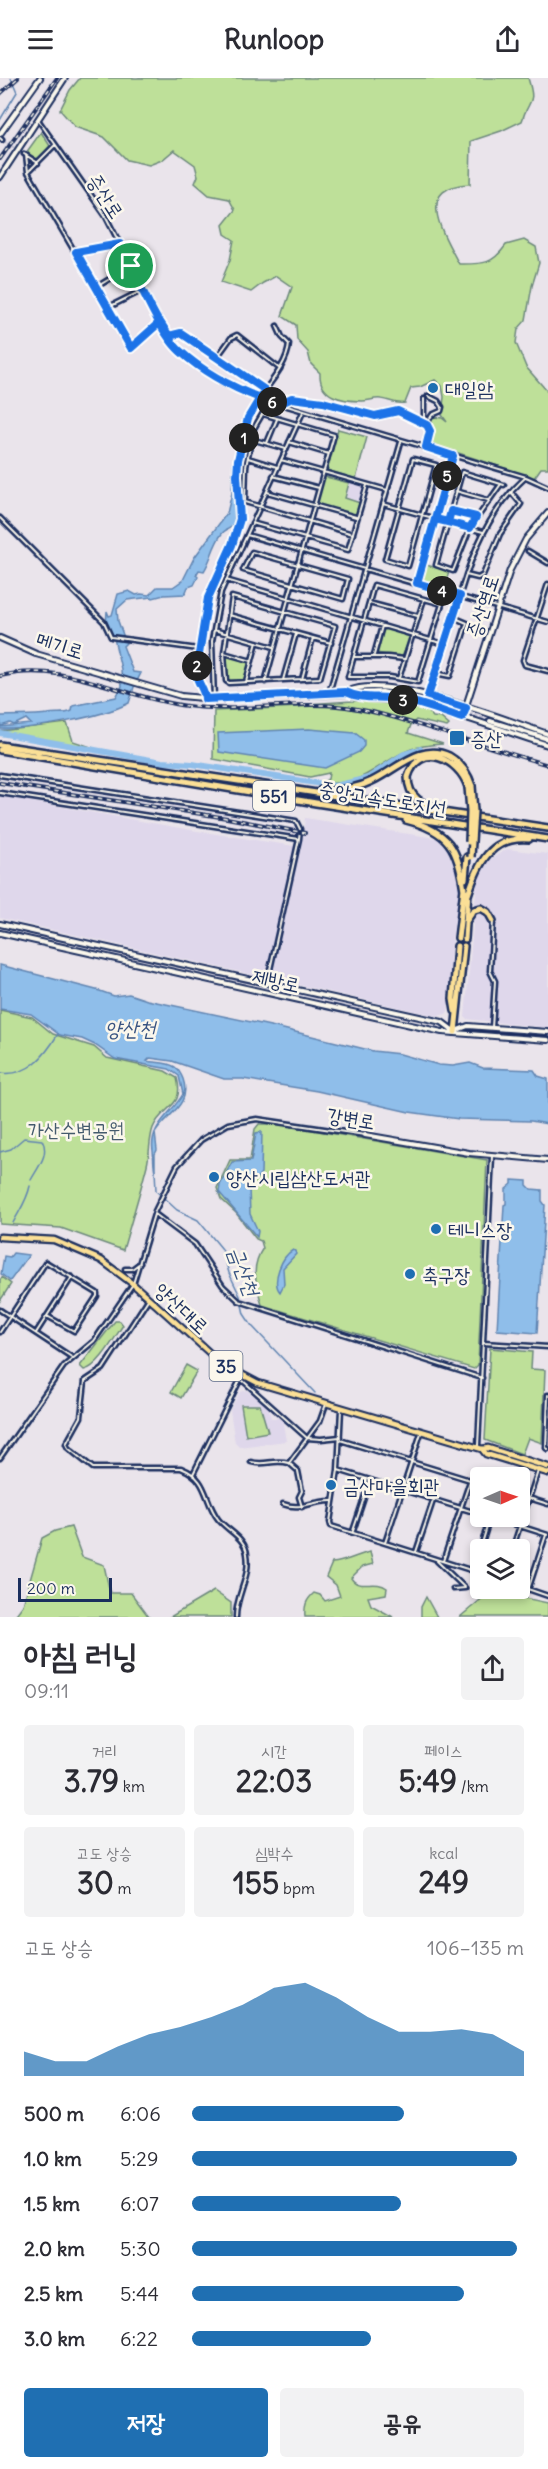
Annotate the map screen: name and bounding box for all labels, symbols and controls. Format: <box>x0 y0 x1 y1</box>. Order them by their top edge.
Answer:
text: Runloop <box>224 22 324 56</box>
icon: menu <box>24 23 57 56</box>
icon: share <box>491 23 524 56</box>
street label: 증산로 <box>82 169 130 223</box>
pin <box>105 240 156 291</box>
icon: arrive <box>114 249 147 282</box>
place label: 대일암 <box>445 376 493 401</box>
marker: 대일암 <box>426 381 440 395</box>
pin: 6 <box>257 387 287 417</box>
text: 6 <box>267 392 277 412</box>
pin: 1 <box>229 423 259 453</box>
text: 1 <box>241 428 247 448</box>
pin: 5 <box>432 461 462 491</box>
text: 5 <box>442 466 452 486</box>
street label: 증산역로 <box>460 572 504 640</box>
pin: 4 <box>427 576 457 606</box>
text: 4 <box>437 581 447 601</box>
street label: 메기로 <box>33 626 87 664</box>
pin: 2 <box>182 651 212 681</box>
text: 2 <box>193 656 201 676</box>
pin: 3 <box>388 685 418 715</box>
text: 3 <box>398 690 408 710</box>
place label: 증산 <box>470 726 502 751</box>
marker: 증산 <box>448 729 466 747</box>
street label: 중앙고속도로지선 <box>317 776 449 820</box>
road number: 551 <box>253 781 295 811</box>
street label: 제방로 <box>250 962 302 998</box>
water label: 양산천 <box>105 1015 157 1042</box>
street label: 강변로 <box>325 1102 377 1134</box>
park label: 가산수변공원 <box>28 1117 124 1142</box>
place label: 양산시립삼산도서관 <box>226 1165 371 1190</box>
marker: 양산시립삼산도서관 <box>207 1170 221 1184</box>
place label: 테니스장 <box>448 1217 512 1242</box>
marker: 테니스장 <box>429 1222 443 1236</box>
water label: 금산천 <box>222 1242 266 1301</box>
place label: 축구장 <box>422 1262 470 1287</box>
marker: 축구장 <box>403 1267 417 1281</box>
street label: 양산대로 <box>150 1277 214 1339</box>
road number: 35 <box>210 1351 242 1381</box>
north arrow <box>470 1467 530 1527</box>
map controls <box>470 1467 530 1599</box>
place label: 금산마을회관 <box>343 1473 440 1498</box>
marker: 금산마을회관 <box>324 1478 338 1492</box>
button: layers <box>470 1539 530 1599</box>
scale bar <box>18 1575 112 1602</box>
text: 200 m <box>27 1578 75 1598</box>
text: 아침 러닝 <box>24 1634 138 1676</box>
button: share <box>461 1637 524 1700</box>
text: 09:11 <box>24 1678 69 1703</box>
text: 거리 <box>91 1741 117 1761</box>
text: 시간 <box>261 1741 287 1761</box>
text: 페이스 <box>424 1741 463 1761</box>
text: 3.79 <box>64 1762 119 1800</box>
text: 22:03 <box>236 1762 312 1800</box>
text: 5:49 <box>398 1762 457 1800</box>
text: km <box>119 1776 145 1796</box>
text: /km <box>457 1776 489 1796</box>
text: 고도 상승 <box>77 1843 132 1863</box>
text: 심박수 <box>255 1843 293 1863</box>
text: kcal <box>429 1843 458 1863</box>
text: 249 <box>418 1863 469 1901</box>
text: 30 <box>77 1864 114 1902</box>
text: 155 <box>233 1864 279 1902</box>
text: m <box>114 1878 132 1898</box>
text: bpm <box>279 1878 315 1898</box>
text: 고도 상승 <box>24 1935 93 1960</box>
text: 106–135 m <box>427 1935 524 1960</box>
text: 500 m <box>24 2101 84 2126</box>
text: 6:06 <box>120 2101 161 2126</box>
text: 1.0 km <box>24 2146 82 2171</box>
text: 5:29 <box>120 2146 158 2171</box>
text: 1.5 km <box>24 2191 80 2216</box>
text: 6:07 <box>120 2191 159 2216</box>
text: 2.0 km <box>24 2236 85 2261</box>
text: 5:30 <box>120 2236 161 2261</box>
text: 2.5 km <box>24 2281 83 2306</box>
text: 5:44 <box>120 2281 159 2306</box>
text: 3.0 km <box>24 2326 85 2351</box>
text: 6:22 <box>120 2326 158 2351</box>
button: 저장 <box>24 2388 268 2457</box>
button: 공유 <box>280 2388 524 2457</box>

